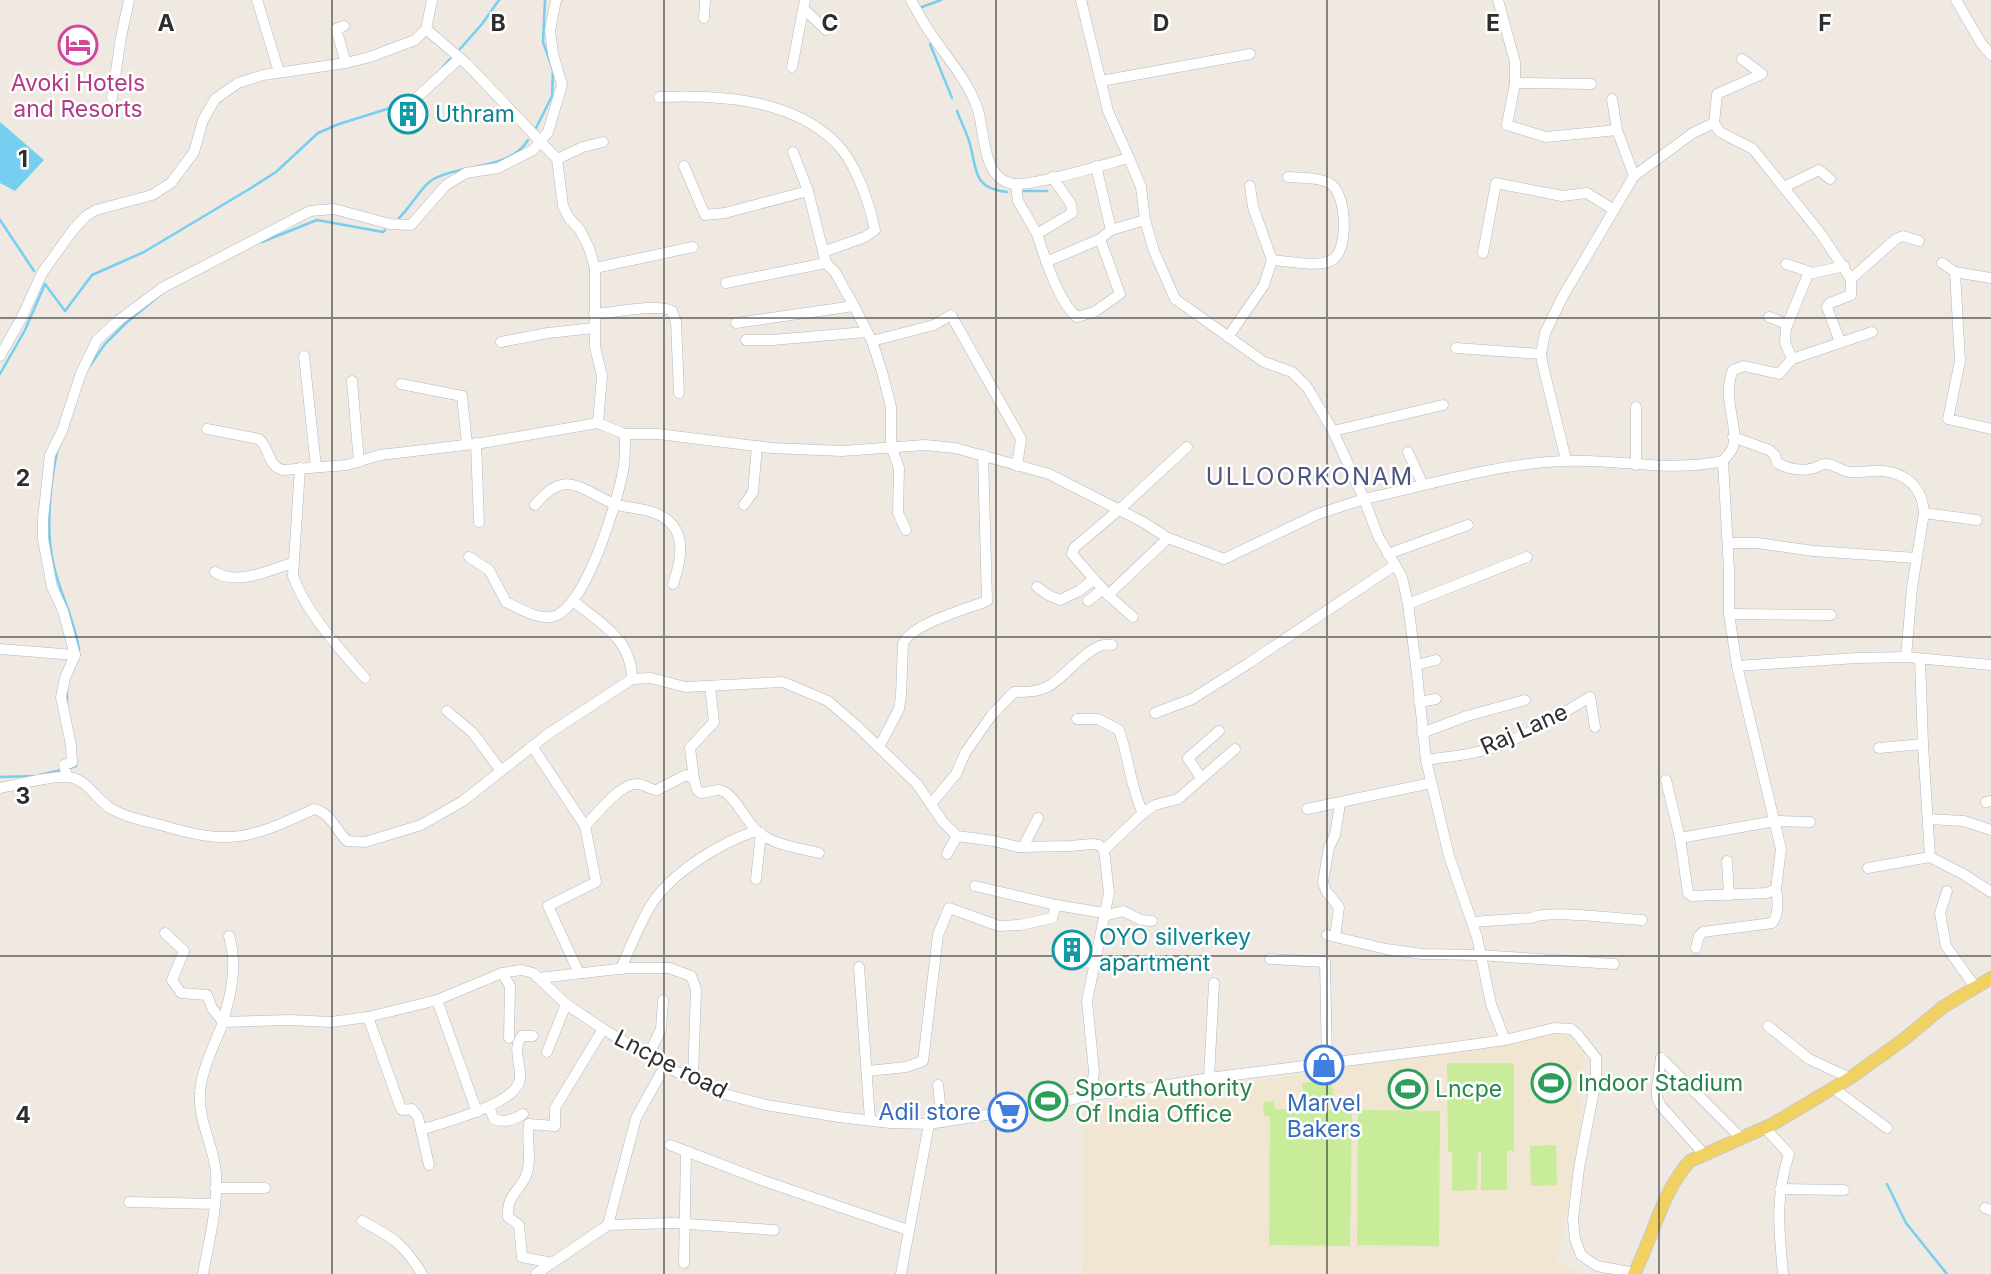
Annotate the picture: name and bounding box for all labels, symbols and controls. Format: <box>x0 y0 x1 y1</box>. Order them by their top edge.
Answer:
text: A <box>157 9 175 37</box>
text: B <box>490 9 506 37</box>
text: C <box>821 9 839 37</box>
text: D <box>1153 9 1169 37</box>
text: E <box>1486 9 1500 37</box>
text: F <box>1818 9 1832 37</box>
hotel icon: Avoki Hotels and Resorts <box>57 24 99 66</box>
place label: Avoki Hotels and Resorts <box>11 69 145 123</box>
building icon: Uthram <box>387 93 429 135</box>
place label: Uthram <box>435 100 515 128</box>
text: 1 <box>18 145 28 173</box>
district label: ULLOORKONAM <box>1206 462 1414 491</box>
text: 2 <box>16 464 30 492</box>
street label: Raj Lane <box>1476 697 1572 761</box>
text: 3 <box>16 782 30 810</box>
place label: OYO silverkey apartment <box>1099 923 1251 977</box>
building icon: OYO silverkey apartment <box>1051 929 1093 971</box>
street label: Lncpe road <box>610 1024 732 1104</box>
shop icon: Marvel Bakers <box>1303 1044 1345 1086</box>
sports icon: Indoor Stadium <box>1530 1062 1572 1104</box>
sports icon: Lncpe <box>1387 1068 1429 1110</box>
place label: Indoor Stadium <box>1578 1069 1743 1097</box>
place label: Sports Authority Of India Office <box>1075 1074 1253 1128</box>
place label: Lncpe <box>1435 1075 1502 1103</box>
sports icon: Sports Authority Of India Office <box>1027 1080 1069 1122</box>
place label: Marvel Bakers <box>1287 1089 1361 1143</box>
supermarket icon: Adil store <box>987 1091 1029 1133</box>
place label: Adil store <box>879 1098 981 1126</box>
text: 4 <box>15 1101 31 1129</box>

